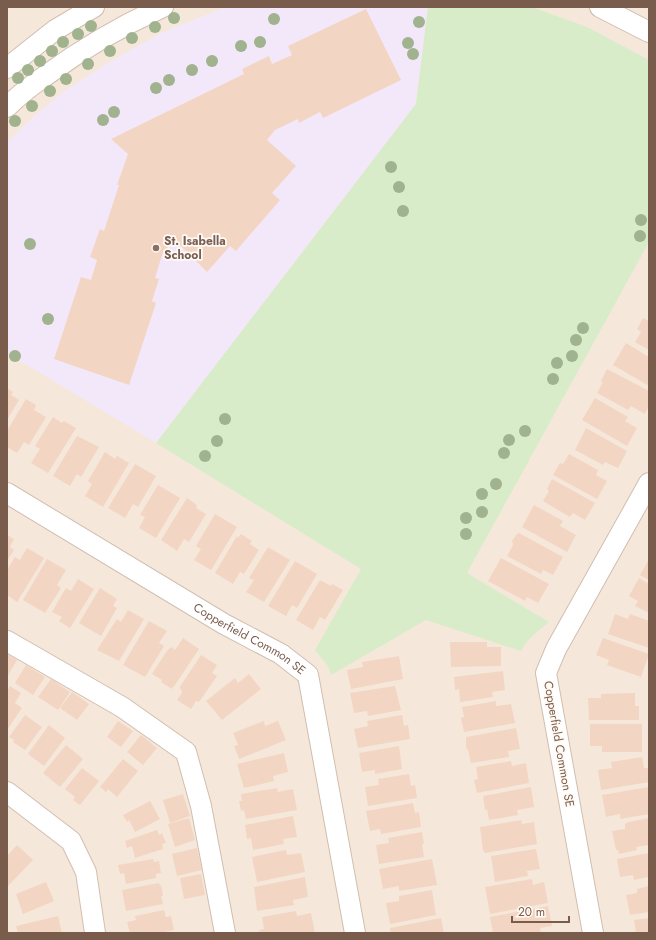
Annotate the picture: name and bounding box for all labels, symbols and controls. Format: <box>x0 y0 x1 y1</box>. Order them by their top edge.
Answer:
place label: St. Isabella School <box>164 232 226 264</box>
marker: St. Isabella School <box>151 243 161 253</box>
street label: Copperfield Common SE <box>190 598 309 679</box>
street label: Copperfield Common SE <box>539 680 579 808</box>
scale bar <box>512 898 569 924</box>
text: 20 m <box>518 903 545 921</box>

